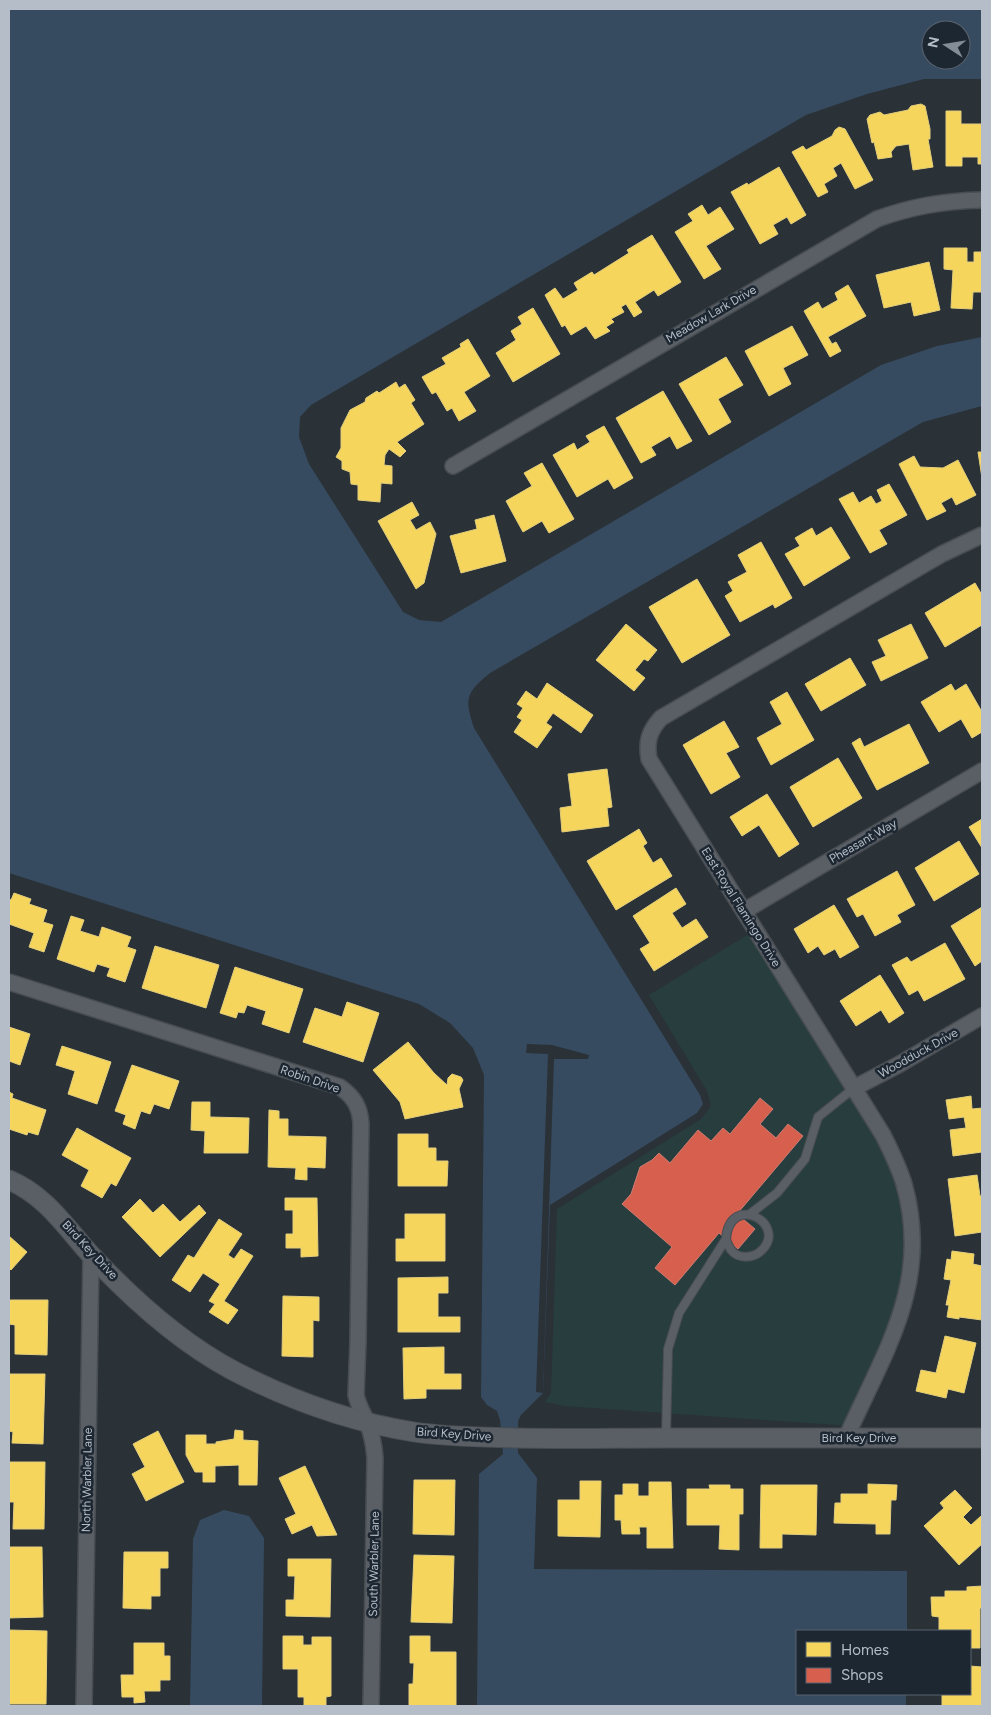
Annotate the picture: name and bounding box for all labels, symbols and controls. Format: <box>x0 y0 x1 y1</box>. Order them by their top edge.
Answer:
north arrow <box>921 20 971 70</box>
text: N <box>924 35 943 49</box>
street label: Meadow Lark Drive <box>663 282 759 346</box>
street label: Pheasant Way <box>827 816 900 866</box>
street label: East Royal Flamingo Drive <box>698 845 784 970</box>
street label: Woodduck Drive <box>876 1025 961 1081</box>
street label: Robin Drive <box>279 1062 342 1096</box>
street label: Bird Key Drive <box>59 1218 121 1282</box>
street label: Bird Key Drive <box>416 1424 492 1444</box>
street label: North Warbler Lane <box>79 1427 95 1532</box>
street label: Bird Key Drive <box>822 1431 897 1445</box>
street label: South Warbler Lane <box>366 1511 382 1617</box>
legend <box>796 1630 971 1695</box>
text: Homes <box>841 1641 889 1659</box>
text: Shops <box>841 1666 883 1684</box>

